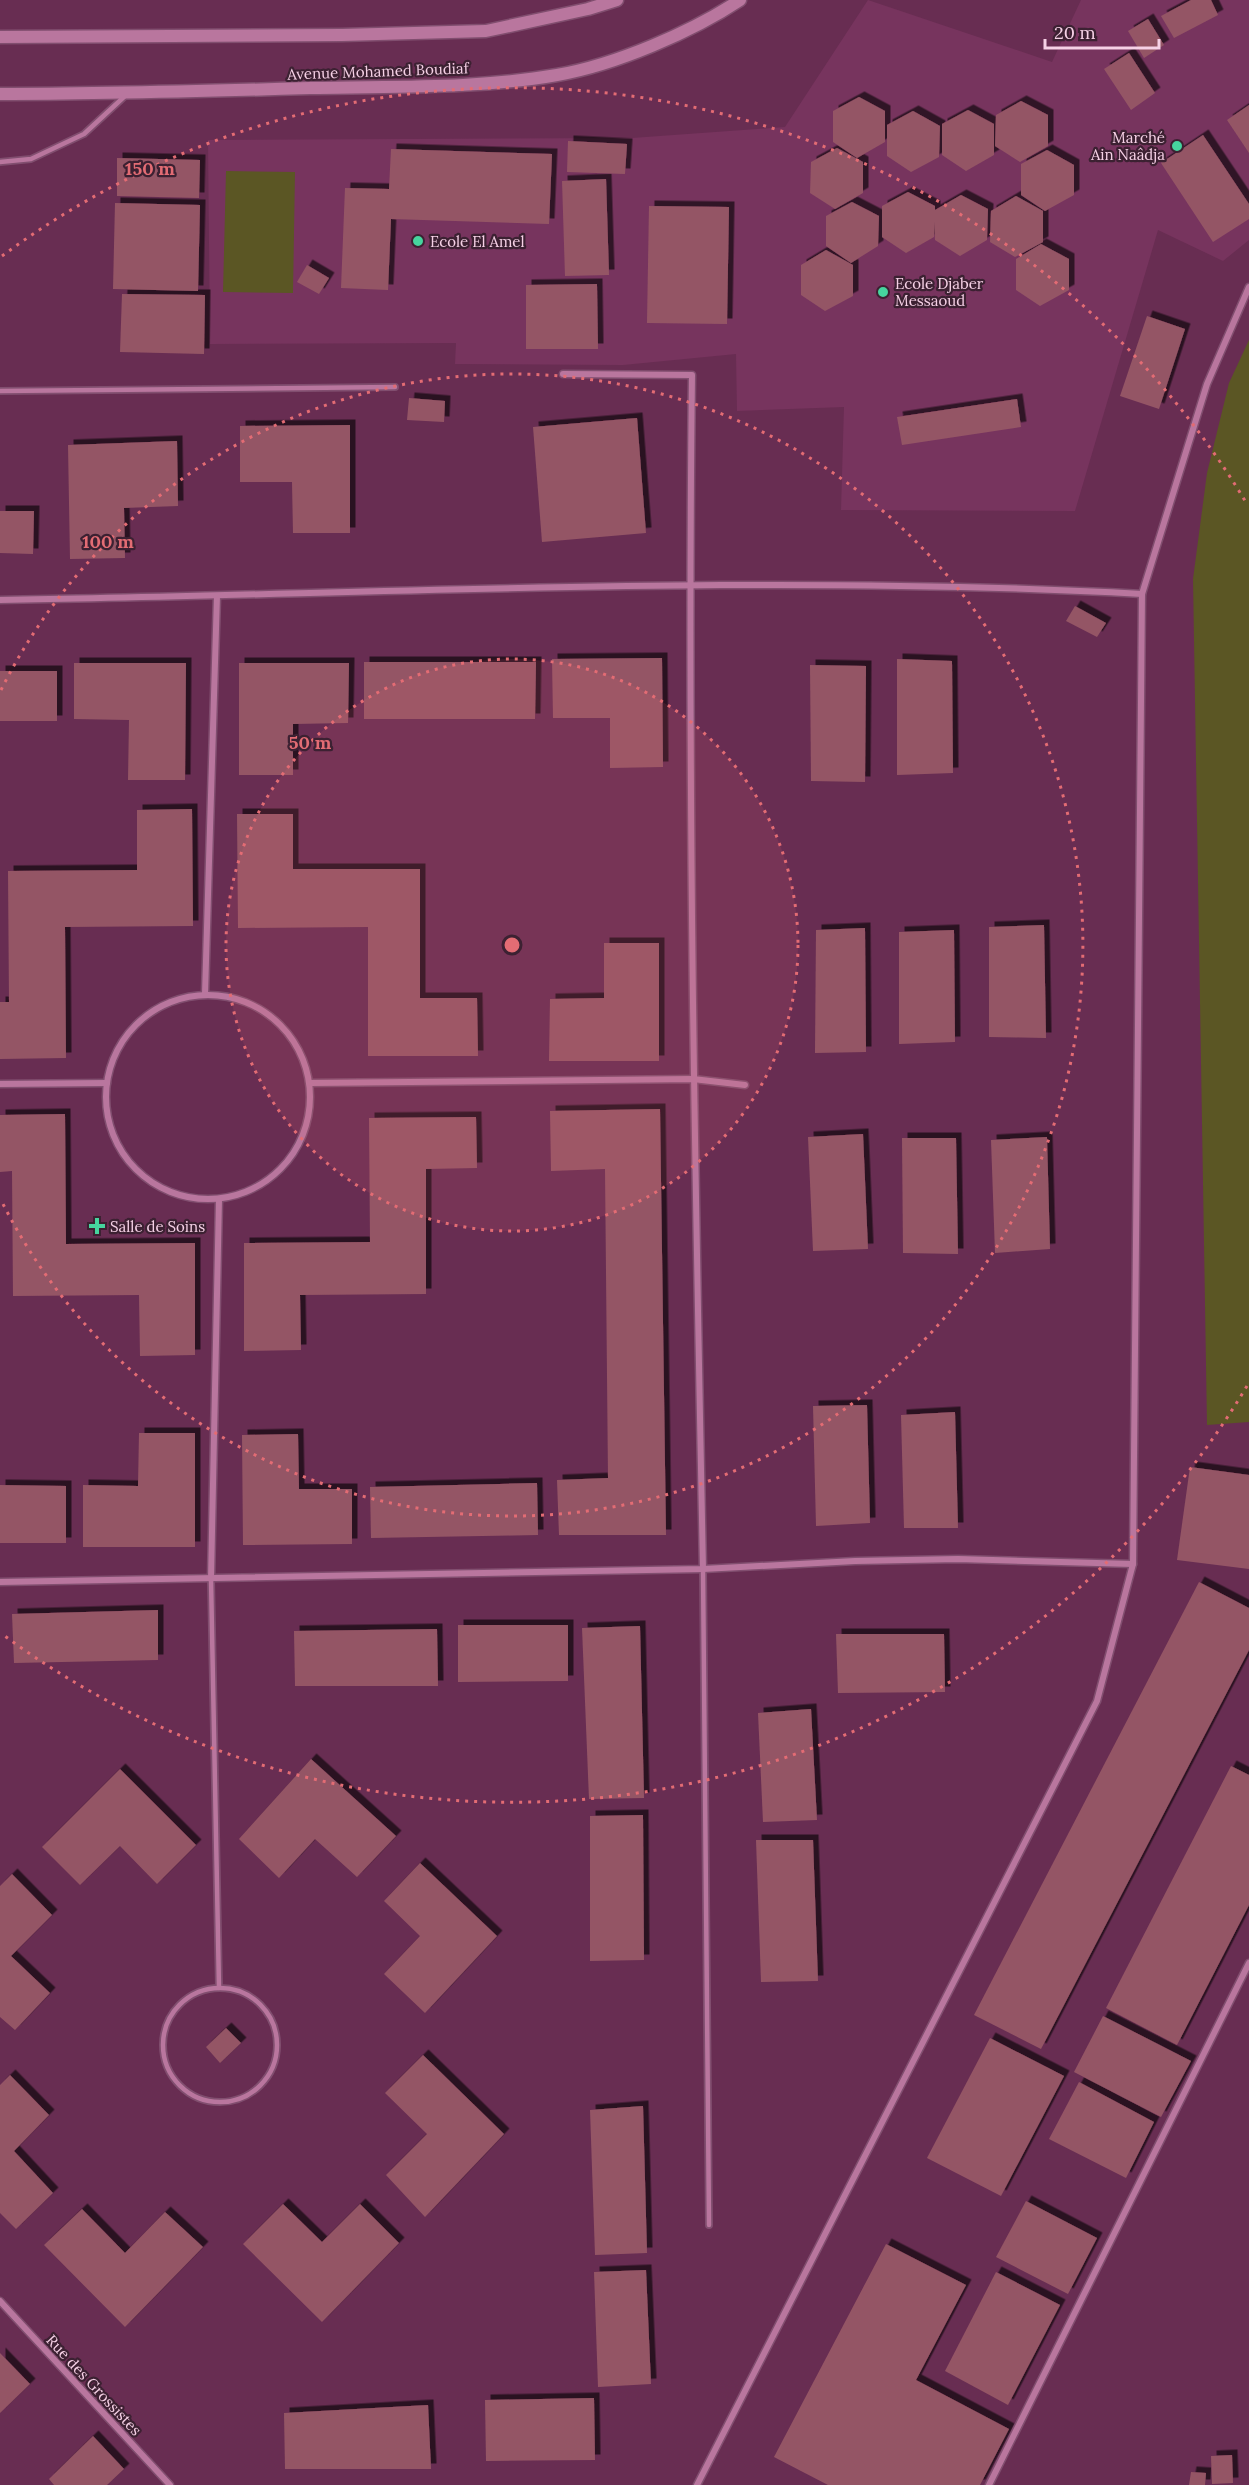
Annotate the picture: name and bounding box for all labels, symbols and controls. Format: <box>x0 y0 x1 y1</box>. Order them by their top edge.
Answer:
scale bar <box>1045 12 1159 50</box>
text: 20 m <box>1054 21 1096 44</box>
street label: Avenue Mohamed Boudiaf <box>286 58 470 84</box>
place label: Marché Ain Naâdja <box>1090 128 1165 164</box>
marker: Marché Ain Naâdja <box>1170 139 1184 153</box>
text: 150 m <box>125 157 175 180</box>
place label: Ecole El Amel <box>430 232 525 251</box>
marker: Ecole El Amel <box>411 234 425 248</box>
place label: Ecole Djaber Messaoud <box>895 274 984 310</box>
marker: Ecole Djaber Messaoud <box>876 285 890 299</box>
text: 100 m <box>82 530 134 553</box>
text: 50 m <box>289 731 332 754</box>
centre of rings <box>502 935 522 955</box>
marker: Salle de Soins <box>88 1217 106 1235</box>
place label: Salle de Soins <box>110 1217 205 1236</box>
street label: Rue des Grossistes <box>42 2331 146 2439</box>

